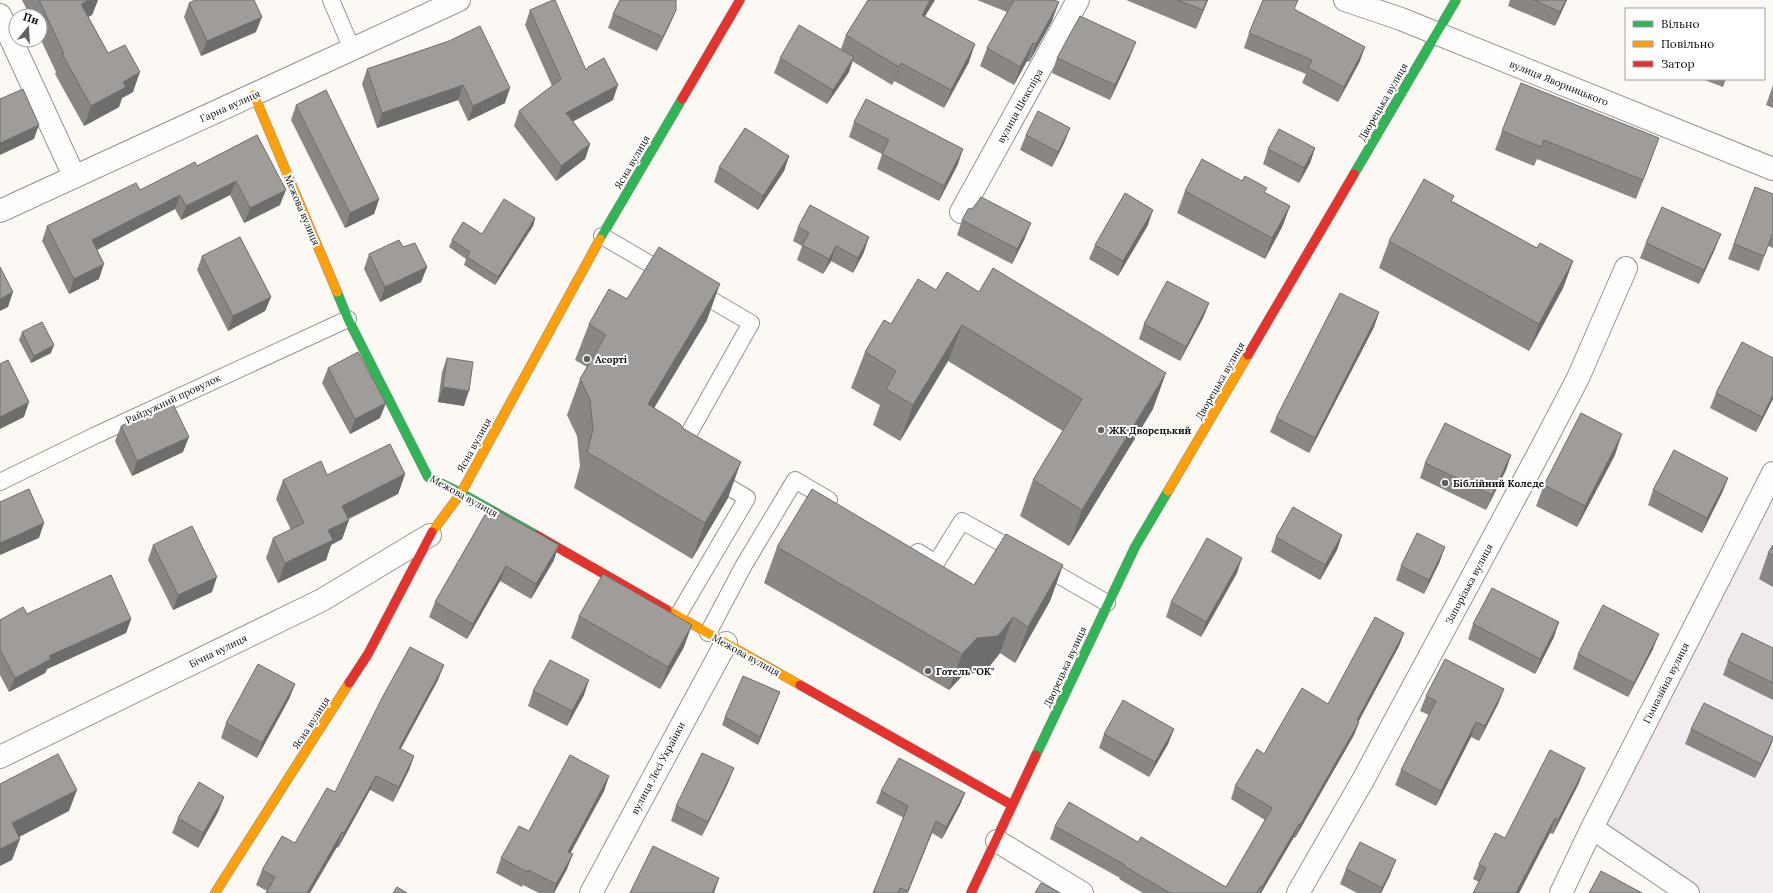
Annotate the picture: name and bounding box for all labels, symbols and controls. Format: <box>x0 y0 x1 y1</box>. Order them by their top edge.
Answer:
north arrow <box>8 8 48 48</box>
legend <box>1625 8 1765 80</box>
text: Пн <box>21 9 41 28</box>
text: Вільно <box>1661 16 1700 31</box>
text: Повільно <box>1661 36 1714 51</box>
text: Затор <box>1661 56 1695 71</box>
street label: вулиця Яворницького <box>1508 57 1611 109</box>
street label: Дворецька вулиця <box>1355 61 1411 143</box>
street label: вулиця Шекспіра <box>994 67 1046 145</box>
street label: Гарна вулиця <box>198 87 262 125</box>
street label: Ясна вулиця <box>611 133 653 191</box>
street label: Межова вулиця <box>281 173 323 247</box>
street label: Дворецька вулиця <box>1192 340 1248 422</box>
place label: Асорті <box>595 353 628 366</box>
marker: Асорті <box>582 354 592 364</box>
street label: Райдужний провулок <box>123 371 223 427</box>
street label: Ясна вулиця <box>454 416 494 474</box>
place label: ЖК Дворецький <box>1109 424 1191 437</box>
marker: ЖК Дворецький <box>1096 425 1106 435</box>
street label: Межова вулиця <box>428 472 500 520</box>
place label: Біблійний Коледе <box>1453 477 1545 490</box>
marker: Біблійний Коледе <box>1440 478 1450 488</box>
street label: Запорізька вулиця <box>1442 542 1496 626</box>
street label: Дворецька вулиця <box>1041 624 1089 710</box>
street label: Бічна вулиця <box>187 631 249 671</box>
street label: Межова вулиця <box>710 631 782 679</box>
street label: Гімназійна вулиця <box>1640 640 1692 726</box>
place label: Готель "ОК" <box>936 665 994 678</box>
marker: Готель "ОК" <box>923 666 933 676</box>
street label: Ясна вулиця <box>289 694 333 752</box>
street label: вулиця Лесі Українки <box>628 719 688 817</box>

